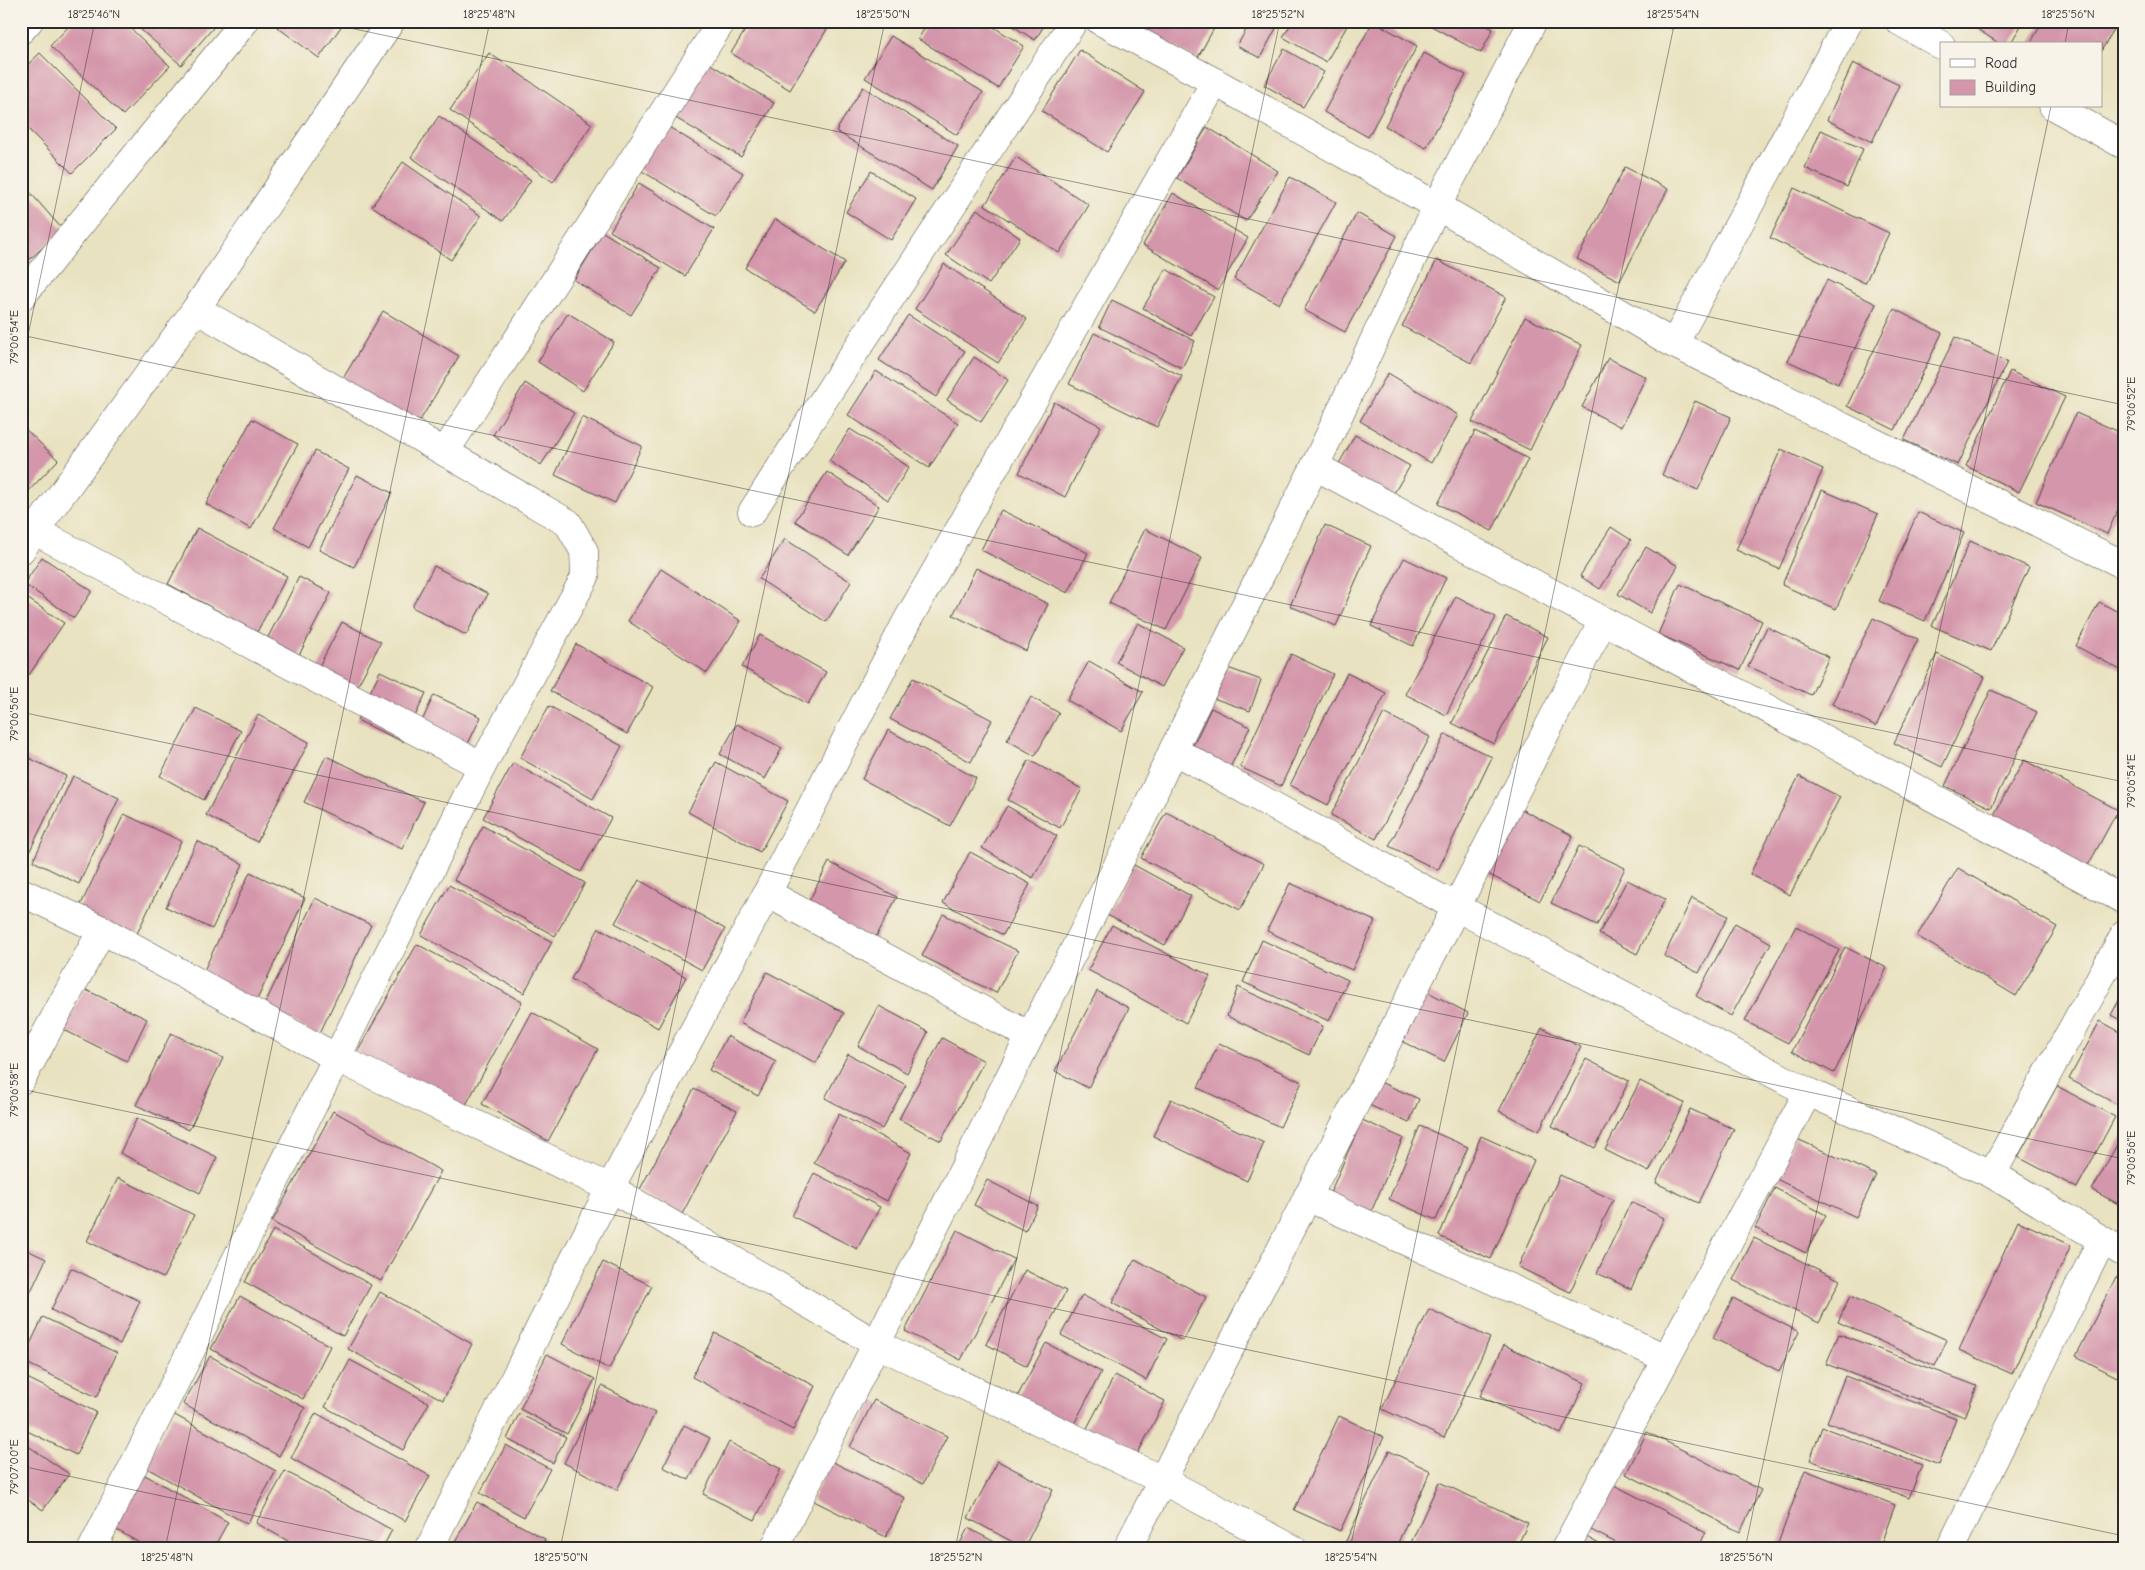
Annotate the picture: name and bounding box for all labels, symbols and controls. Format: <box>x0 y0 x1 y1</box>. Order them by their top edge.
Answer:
text: 18°25'46"N <box>68 7 120 21</box>
text: 18°25'48"N <box>463 7 515 21</box>
text: 18°25'50"N <box>856 7 910 21</box>
text: 18°25'52"N <box>1251 7 1305 21</box>
text: 18°25'54"N <box>1647 7 1699 21</box>
text: 18°25'56"N <box>2041 7 2095 21</box>
legend <box>1940 42 2102 108</box>
text: Road <box>1985 54 2017 72</box>
text: Building <box>1985 78 2036 96</box>
text: 79°06'54"E <box>7 310 21 364</box>
text: 79°06'52"E <box>2124 377 2138 431</box>
text: 79°06'56"E <box>7 687 21 741</box>
text: 79°06'54"E <box>2124 754 2138 808</box>
text: 79°06'58"E <box>7 1063 21 1117</box>
text: 79°06'56"E <box>2124 1131 2138 1185</box>
text: 79°07'00"E <box>7 1439 21 1495</box>
text: 18°25'48"N <box>141 1550 193 1564</box>
text: 18°25'50"N <box>534 1550 588 1564</box>
text: 18°25'52"N <box>929 1550 983 1564</box>
text: 18°25'54"N <box>1325 1550 1377 1564</box>
text: 18°25'56"N <box>1719 1550 1773 1564</box>

